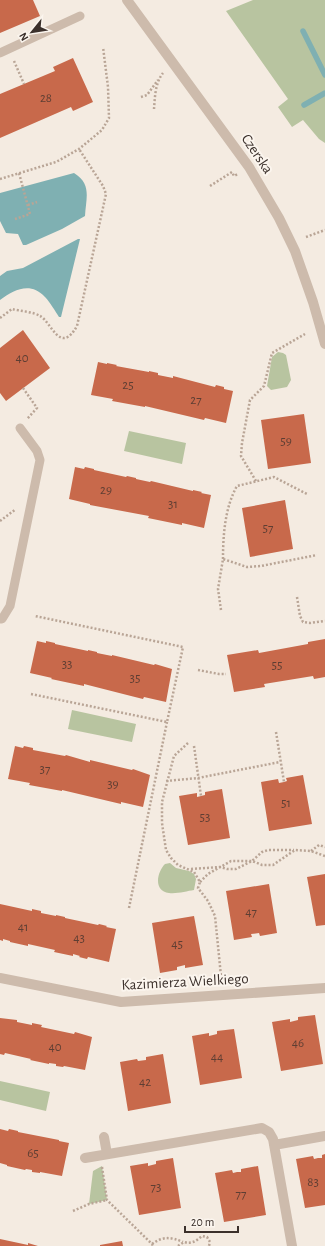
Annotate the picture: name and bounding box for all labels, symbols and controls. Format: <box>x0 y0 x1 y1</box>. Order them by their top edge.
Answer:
north arrow <box>12 12 52 52</box>
text: N <box>17 31 30 43</box>
house number: 28 <box>40 92 52 105</box>
street label: Czerska <box>238 131 276 177</box>
house number: 40 <box>15 352 29 365</box>
house number: 25 <box>122 379 134 392</box>
house number: 27 <box>190 394 202 407</box>
house number: 59 <box>280 435 292 448</box>
house number: 29 <box>100 484 112 497</box>
house number: 31 <box>168 498 178 511</box>
house number: 57 <box>263 522 274 535</box>
house number: 33 <box>62 658 72 671</box>
house number: 55 <box>272 659 282 672</box>
house number: 35 <box>130 672 140 685</box>
house number: 37 <box>40 763 51 776</box>
house number: 39 <box>107 778 119 791</box>
house number: 51 <box>281 797 291 810</box>
house number: 53 <box>200 811 210 824</box>
house number: 47 <box>245 906 257 919</box>
house number: 41 <box>18 921 28 934</box>
house number: 43 <box>73 932 85 945</box>
house number: 45 <box>171 938 183 951</box>
street label: Kazimierza Wielkiego <box>121 971 249 993</box>
house number: 46 <box>292 1037 304 1050</box>
house number: 40 <box>48 1041 62 1054</box>
house number: 44 <box>211 1051 223 1064</box>
house number: 42 <box>139 1076 151 1089</box>
house number: 65 <box>27 1147 39 1160</box>
house number: 83 <box>307 1176 319 1189</box>
house number: 73 <box>151 1181 161 1194</box>
house number: 77 <box>236 1188 247 1201</box>
scale bar <box>185 1208 238 1234</box>
text: 20 m <box>191 1216 214 1228</box>

